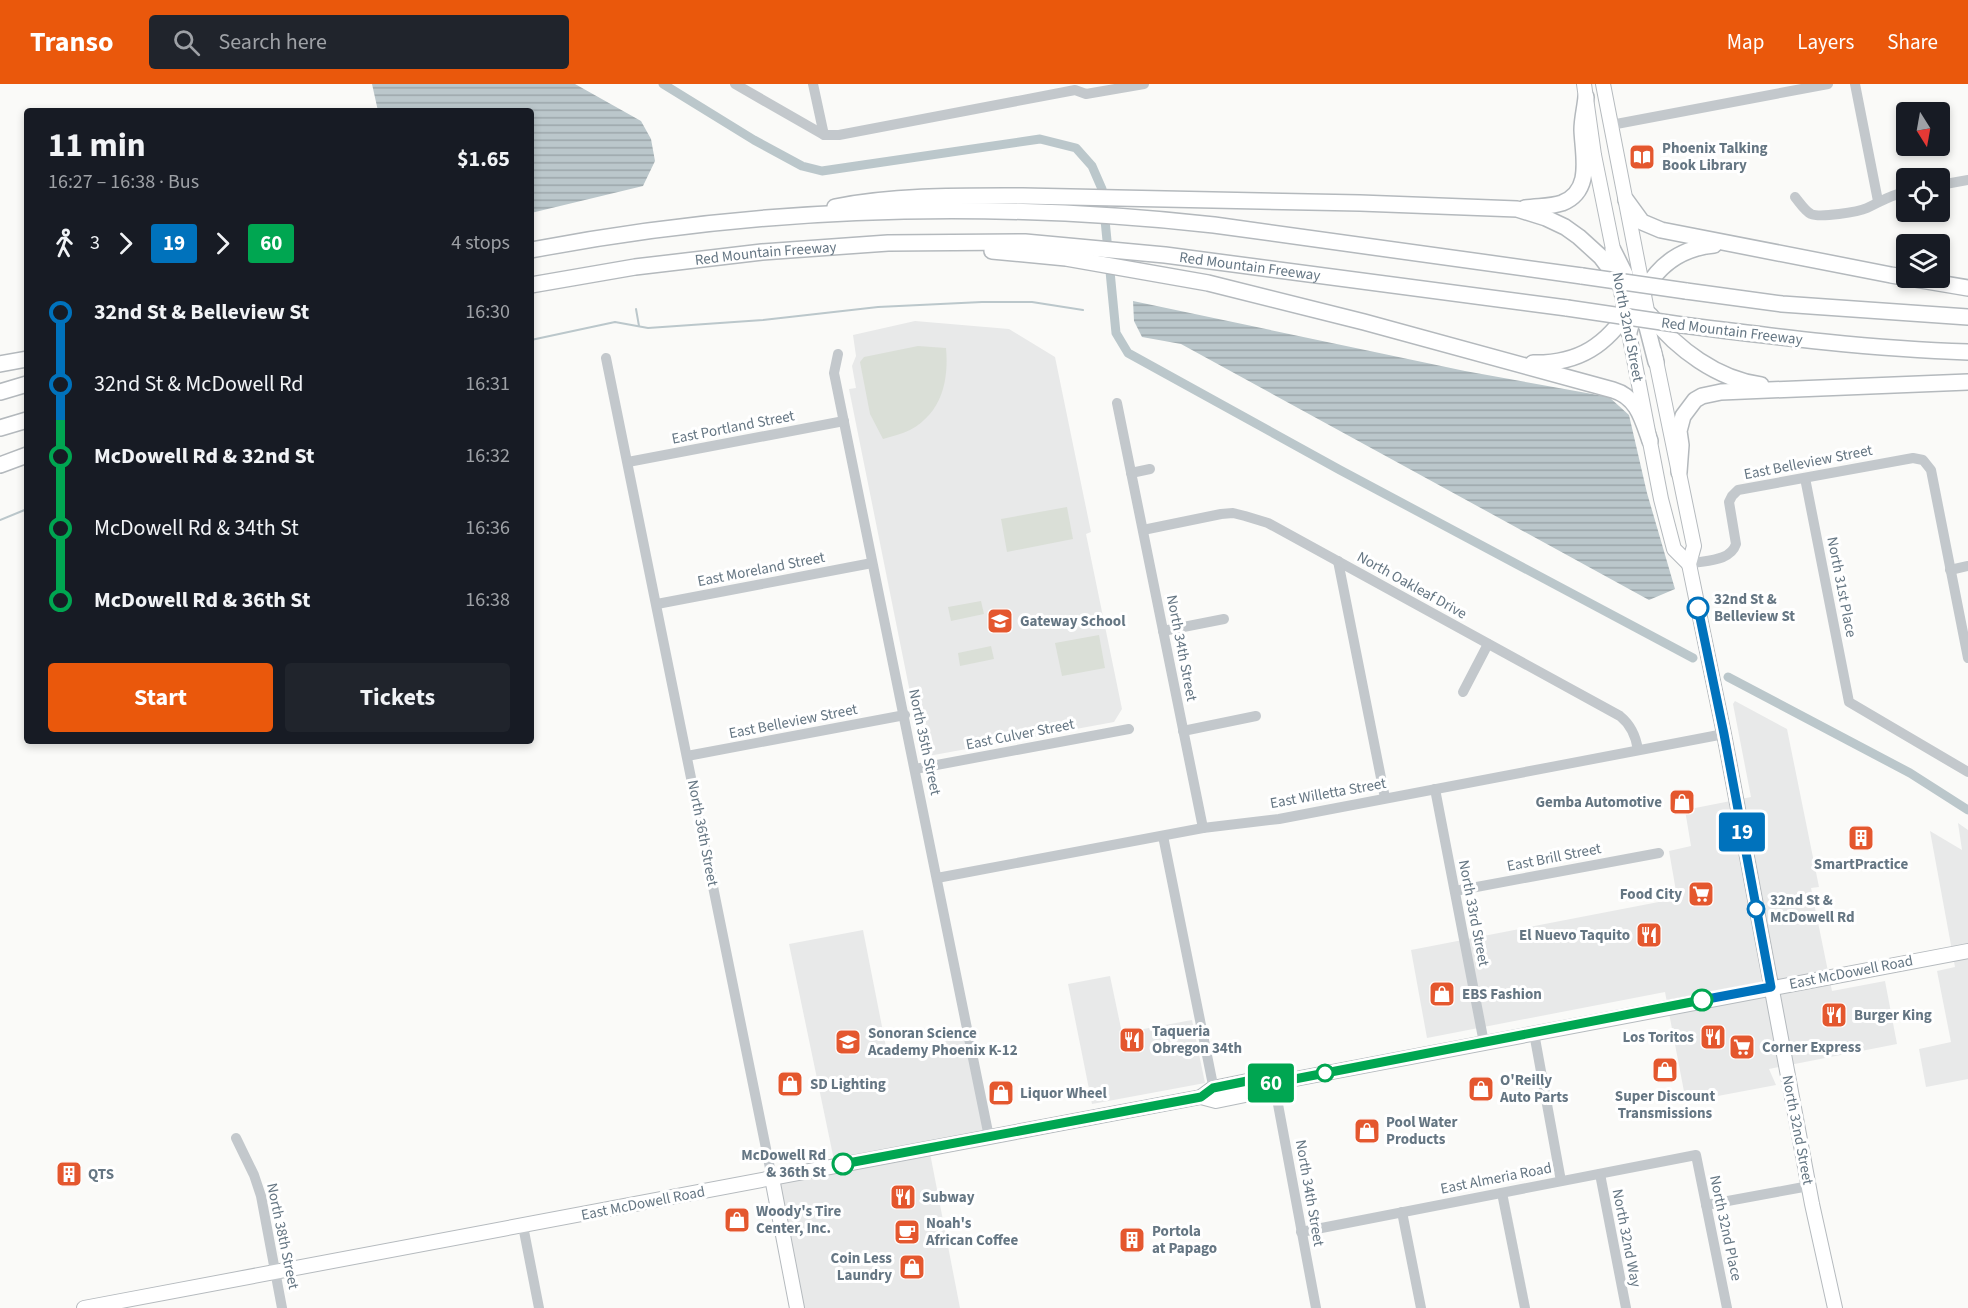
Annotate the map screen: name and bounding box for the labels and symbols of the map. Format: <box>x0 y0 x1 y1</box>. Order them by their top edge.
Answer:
north arrow <box>1896 102 1950 156</box>
place label: Phoenix Talking Book Library <box>1662 138 1768 176</box>
library icon: Phoenix Talking Book Library <box>1627 142 1657 172</box>
street label: Red Mountain Freeway <box>694 237 837 271</box>
street label: Red Mountain Freeway <box>1178 247 1322 286</box>
street label: North 32nd Street <box>1607 270 1648 384</box>
street label: Red Mountain Freeway <box>1660 312 1804 351</box>
street label: East Portland Street <box>670 405 796 450</box>
street label: East Belleview Street <box>1742 440 1874 485</box>
street label: North 31st Place <box>1821 535 1862 639</box>
street label: East Moreland Street <box>696 547 827 592</box>
street label: North Oakleaf Drive <box>1353 547 1471 624</box>
place label: 32nd St & Belleview St <box>1714 589 1795 627</box>
street label: North 34th Street <box>1161 593 1202 703</box>
marker: 32nd St & Belleview St <box>1687 597 1709 619</box>
school or university icon: Gateway School <box>985 606 1015 636</box>
place label: Gateway School <box>1020 611 1126 632</box>
street label: North 35th Street <box>903 687 946 797</box>
street label: East Belleview Street <box>727 699 859 744</box>
street label: East Culver Street <box>964 714 1076 755</box>
street label: East Willetta Street <box>1268 773 1388 814</box>
street label: North 36th Street <box>682 778 723 888</box>
shop icon: Gemba Automotive <box>1667 787 1697 817</box>
place label: Gemba Automotive <box>1535 792 1662 813</box>
line badge: 19 <box>1715 812 1769 852</box>
building icon: SmartPractice <box>1846 823 1876 853</box>
street label: East Brill Street <box>1505 838 1603 877</box>
place label: SmartPractice <box>1814 854 1908 875</box>
street label: North 33rd Street <box>1453 858 1494 968</box>
supermarket icon: Food City <box>1686 879 1716 909</box>
place label: Food City <box>1620 884 1682 905</box>
place label: 32nd St & McDowell Rd <box>1770 890 1855 928</box>
marker: 32nd St & McDowell Rd <box>1747 900 1765 918</box>
restaurant icon: El Nuevo Taquito <box>1634 920 1664 950</box>
place label: El Nuevo Taquito <box>1519 925 1630 946</box>
street label: East McDowell Road <box>1787 950 1915 995</box>
shop icon: EBS Fashion <box>1427 979 1457 1009</box>
place label: EBS Fashion <box>1462 984 1542 1005</box>
unlabelled marker <box>1691 989 1713 1011</box>
restaurant icon: Burger King <box>1819 1000 1849 1030</box>
place label: Burger King <box>1854 1005 1932 1026</box>
place label: Taqueria Obregon 34th <box>1152 1021 1242 1059</box>
restaurant icon: Los Toritos <box>1698 1022 1728 1052</box>
place label: Sonoran Science Academy Phoenix K-12 <box>867 1023 1018 1061</box>
restaurant icon: Taqueria Obregon 34th <box>1117 1025 1147 1055</box>
school or university icon: Sonoran Science Academy Phoenix K-12 <box>833 1027 863 1057</box>
place label: Los Toritos <box>1623 1027 1694 1048</box>
supermarket icon: Corner Express <box>1727 1032 1757 1062</box>
place label: Corner Express <box>1762 1037 1861 1058</box>
shop icon: Super Discount Transmissions <box>1650 1055 1680 1085</box>
line badge: 60 <box>1244 1064 1298 1102</box>
unlabelled marker <box>1316 1064 1334 1082</box>
shop icon: SD Lighting <box>775 1069 805 1099</box>
place label: O'Reilly Auto Parts <box>1499 1070 1569 1108</box>
street label: North 32nd Street <box>1777 1073 1818 1187</box>
place label: SD Lighting <box>810 1074 886 1095</box>
shop icon: O'Reilly Auto Parts <box>1466 1074 1496 1104</box>
shop icon: Liquor Wheel <box>986 1078 1016 1108</box>
place label: Liquor Wheel <box>1020 1083 1108 1104</box>
place label: Super Discount Transmissions <box>1615 1086 1715 1124</box>
place label: Pool Water Products <box>1386 1112 1457 1150</box>
shop icon: Pool Water Products <box>1352 1116 1382 1146</box>
street label: North 34th Street <box>1290 1138 1329 1248</box>
place label: McDowell Rd & 36th St <box>741 1145 826 1183</box>
marker: McDowell Rd & 36th St <box>832 1153 854 1175</box>
street label: East Almeria Road <box>1439 1157 1554 1200</box>
building icon: QTS <box>54 1159 84 1189</box>
place label: QTS <box>88 1164 114 1185</box>
street label: North 32nd Place <box>1704 1173 1747 1283</box>
street label: North 38th Street <box>261 1181 304 1291</box>
street label: East McDowell Road <box>579 1181 707 1226</box>
restaurant icon: Subway <box>888 1182 918 1212</box>
place label: Subway <box>922 1187 975 1208</box>
street label: North 32nd Way <box>1607 1187 1646 1289</box>
place label: Woody's Tire Center, Inc. <box>756 1201 841 1239</box>
shop icon: Woody's Tire Center, Inc. <box>722 1205 752 1235</box>
place label: Noah's African Coffee <box>925 1213 1018 1251</box>
cafe icon: Noah's African Coffee <box>892 1217 922 1247</box>
place label: Portola at Papago <box>1152 1221 1217 1259</box>
building icon: Portola at Papago <box>1117 1225 1147 1255</box>
place label: Coin Less Laundry <box>831 1248 892 1286</box>
shop icon: Coin Less Laundry <box>897 1252 927 1282</box>

